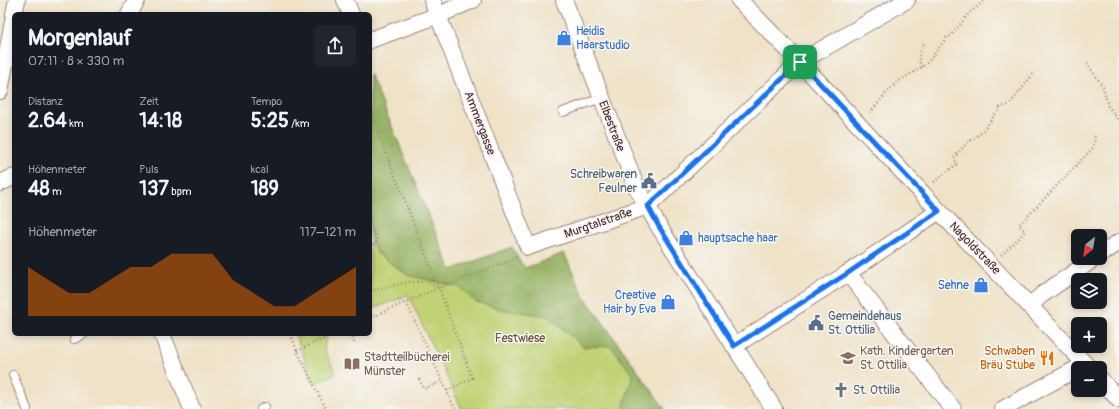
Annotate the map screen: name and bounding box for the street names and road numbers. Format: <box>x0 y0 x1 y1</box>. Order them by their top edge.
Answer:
street label: Ammergasse <box>460 89 499 157</box>
street label: Elbestraße <box>595 99 628 154</box>
street label: Murgtalstraße <box>562 205 634 242</box>
street label: Nagoldstraße <box>946 219 1004 278</box>

